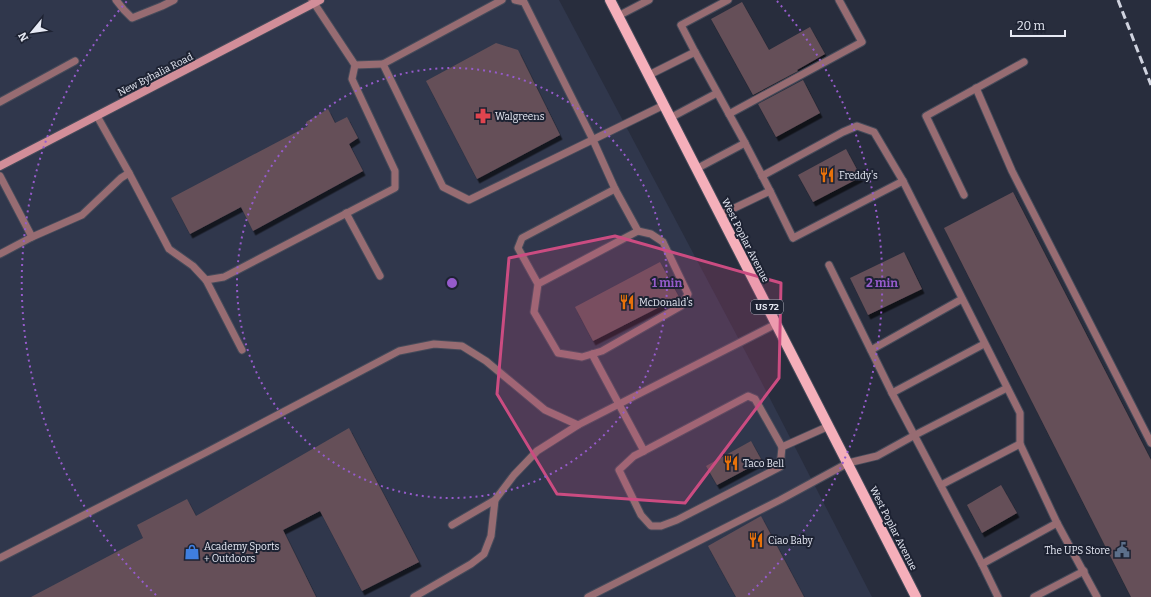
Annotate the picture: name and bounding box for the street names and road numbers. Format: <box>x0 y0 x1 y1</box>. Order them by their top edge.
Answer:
street label: New Byhalia Road <box>116 51 195 99</box>
street label: West Poplar Avenue <box>719 196 771 284</box>
road number: US 72 <box>751 300 783 314</box>
street label: West Poplar Avenue <box>867 484 919 572</box>

